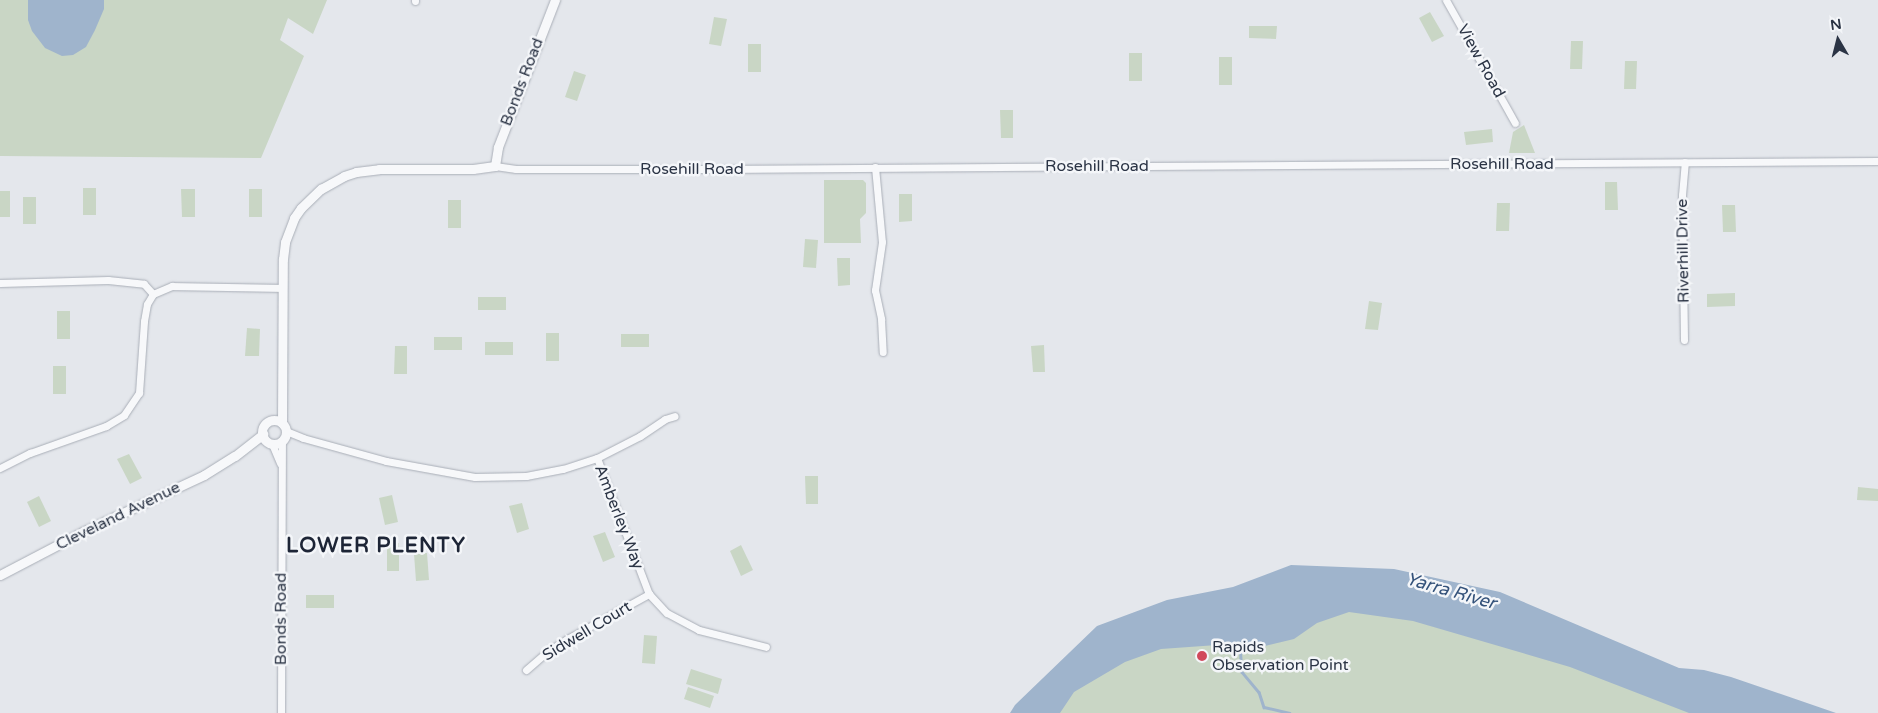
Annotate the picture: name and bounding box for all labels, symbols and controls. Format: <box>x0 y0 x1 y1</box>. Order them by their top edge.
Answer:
north arrow <box>1813 15 1863 65</box>
text: N <box>1829 15 1843 34</box>
street label: View Road <box>1453 21 1509 101</box>
street label: Bonds Road <box>496 35 548 129</box>
street label: Rosehill Road <box>1450 154 1554 174</box>
street label: Rosehill Road <box>1045 156 1149 176</box>
street label: Rosehill Road <box>640 159 744 179</box>
street label: Riverhill Drive <box>1672 199 1694 303</box>
street label: Amberley Way <box>590 462 648 572</box>
street label: Cleveland Avenue <box>53 478 183 554</box>
district label: LOWER PLENTY <box>285 533 467 559</box>
water label: Yarra River <box>1404 568 1498 614</box>
street label: Bonds Road <box>271 573 291 665</box>
street label: Sidwell Court <box>539 597 635 665</box>
place label: Rapids Observation Point <box>1212 637 1349 675</box>
marker: Rapids Observation Point <box>1196 650 1208 662</box>

